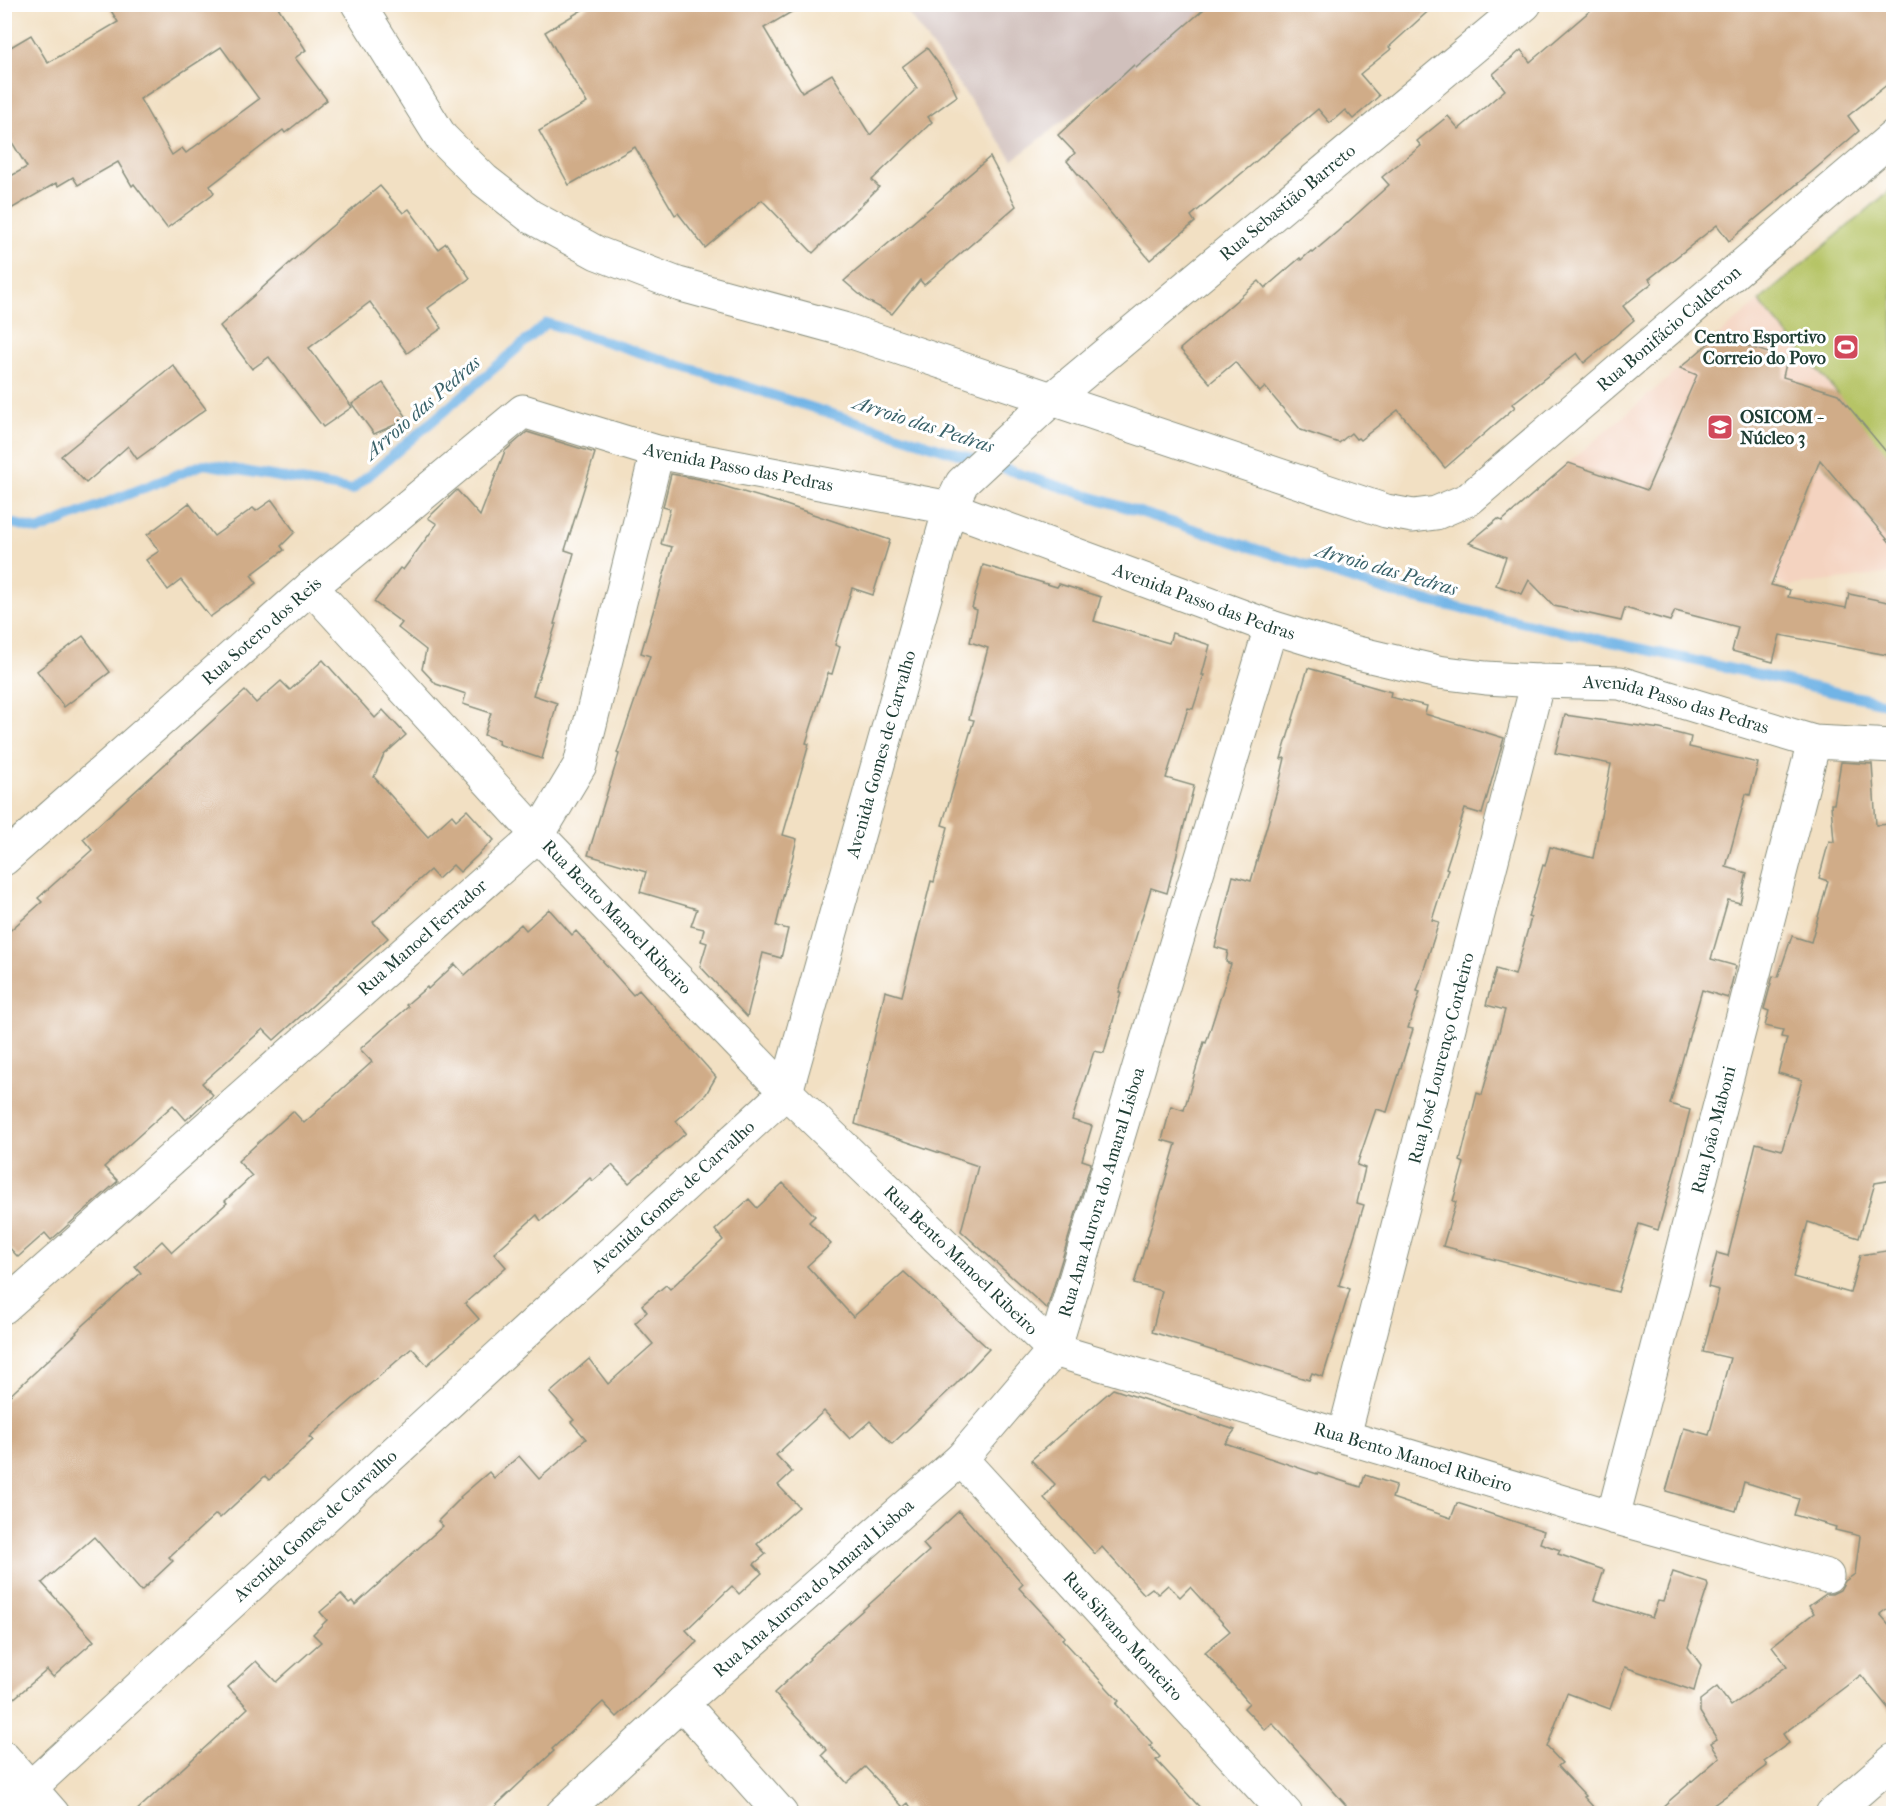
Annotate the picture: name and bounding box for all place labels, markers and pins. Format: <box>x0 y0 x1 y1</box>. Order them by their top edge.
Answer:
place label: Centro Esportivo Correio do Povo <box>1694 327 1826 369</box>
sports icon: Centro Esportivo Correio do Povo <box>1831 332 1861 362</box>
place label: OSICOM - Núcleo 3 <box>1740 407 1825 449</box>
school or university icon: OSICOM - Núcleo 3 <box>1705 412 1735 442</box>

